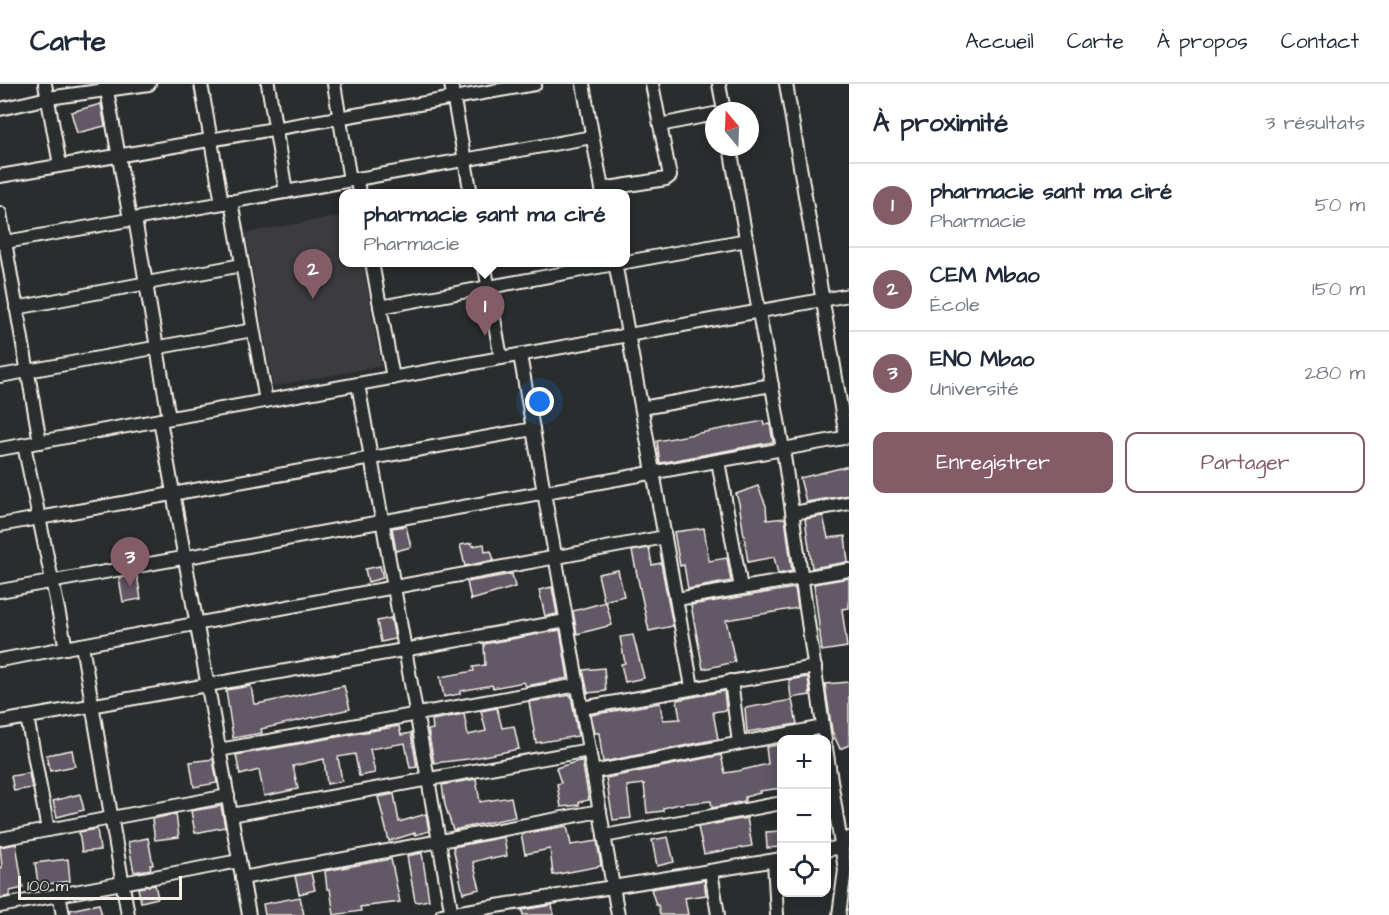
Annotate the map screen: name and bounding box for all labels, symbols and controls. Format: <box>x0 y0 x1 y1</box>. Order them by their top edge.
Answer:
text: Carte <box>30 22 106 61</box>
text: Accueil <box>965 27 1034 56</box>
text: Carte <box>1067 27 1124 56</box>
text: À propos <box>1157 27 1248 56</box>
text: Contact <box>1281 27 1359 56</box>
north arrow <box>705 102 759 156</box>
text: À proximité <box>873 105 1008 141</box>
text: 3 résultats <box>1265 109 1365 137</box>
text: pharmacie sant ma ciré <box>930 176 1172 207</box>
popup <box>339 189 630 267</box>
text: 1 <box>891 191 894 219</box>
text: 50 m <box>1315 191 1365 219</box>
text: pharmacie sant ma ciré <box>363 199 606 230</box>
text: Pharmacie <box>930 207 1026 235</box>
text: Pharmacie <box>363 230 460 258</box>
pin: 2 <box>294 250 332 299</box>
text: CEM Mbao <box>930 260 1040 291</box>
text: 2 <box>887 275 898 303</box>
text: 150 m <box>1312 275 1365 303</box>
pin: 1 <box>466 286 504 336</box>
text: École <box>930 291 980 319</box>
text: ENO Mbao <box>930 344 1034 375</box>
text: 3 <box>887 359 898 387</box>
text: 280 m <box>1304 359 1365 387</box>
text: Université <box>930 375 1018 403</box>
your location <box>525 387 554 416</box>
button: Enregistrer <box>873 432 1113 493</box>
button: Partager <box>1125 432 1365 493</box>
pin: 3 <box>110 538 150 587</box>
map controls <box>777 735 831 897</box>
button: + <box>777 735 831 789</box>
button: − <box>777 789 831 843</box>
button: locate <box>777 843 831 897</box>
scale bar <box>18 873 182 900</box>
text: 100 m <box>27 875 68 897</box>

